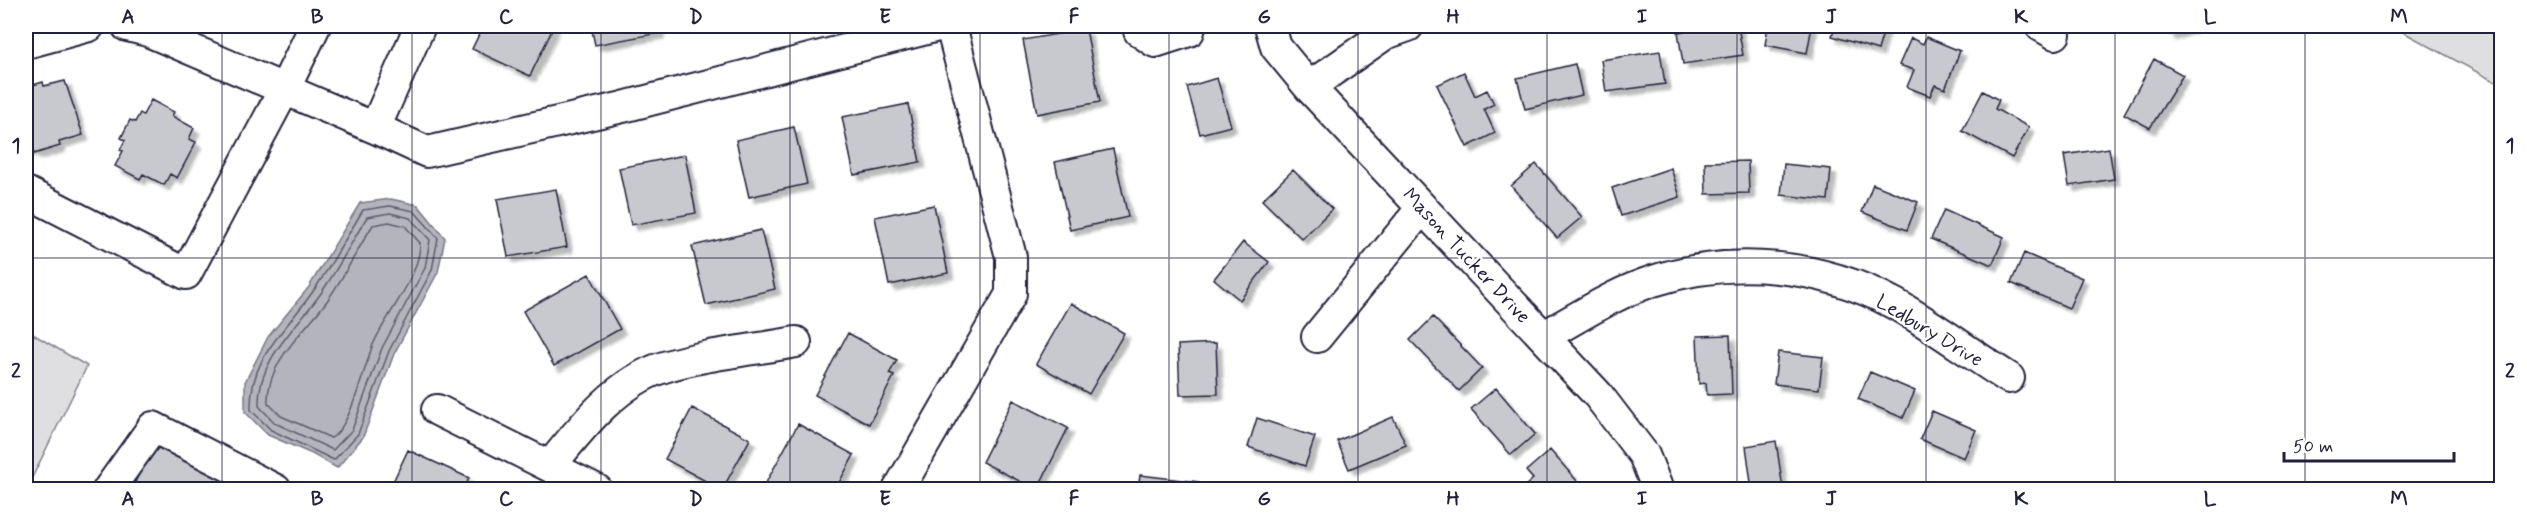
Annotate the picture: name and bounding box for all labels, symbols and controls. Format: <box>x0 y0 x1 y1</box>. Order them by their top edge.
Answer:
text: A <box>121 4 135 31</box>
text: B <box>311 4 324 31</box>
text: C <box>499 4 514 31</box>
text: D <box>689 4 703 31</box>
text: E <box>879 4 891 31</box>
text: F <box>1069 4 1080 31</box>
text: G <box>1257 4 1271 31</box>
text: H <box>1446 4 1460 31</box>
text: I <box>1637 4 1647 31</box>
text: J <box>1825 4 1837 31</box>
text: K <box>2014 4 2029 31</box>
text: L <box>2204 4 2217 31</box>
text: M <box>2390 4 2408 31</box>
text: 1 <box>12 133 20 160</box>
text: 1 <box>2506 133 2514 160</box>
street label: Mason Tucker Drive <box>1396 182 1536 330</box>
street label: Ledbury Drive <box>1871 289 1988 374</box>
text: 2 <box>11 358 21 385</box>
text: 2 <box>2505 358 2515 385</box>
scale bar <box>2284 425 2454 463</box>
text: 50 m <box>2293 435 2333 459</box>
text: A <box>121 486 135 513</box>
text: B <box>311 486 324 513</box>
text: C <box>499 486 514 513</box>
text: D <box>689 486 703 513</box>
text: E <box>879 486 891 513</box>
text: F <box>1069 486 1080 513</box>
text: G <box>1257 486 1271 513</box>
text: H <box>1446 486 1460 513</box>
text: I <box>1637 486 1647 513</box>
text: J <box>1825 486 1837 513</box>
text: K <box>2014 486 2029 513</box>
text: L <box>2204 486 2217 513</box>
text: M <box>2390 486 2408 513</box>

